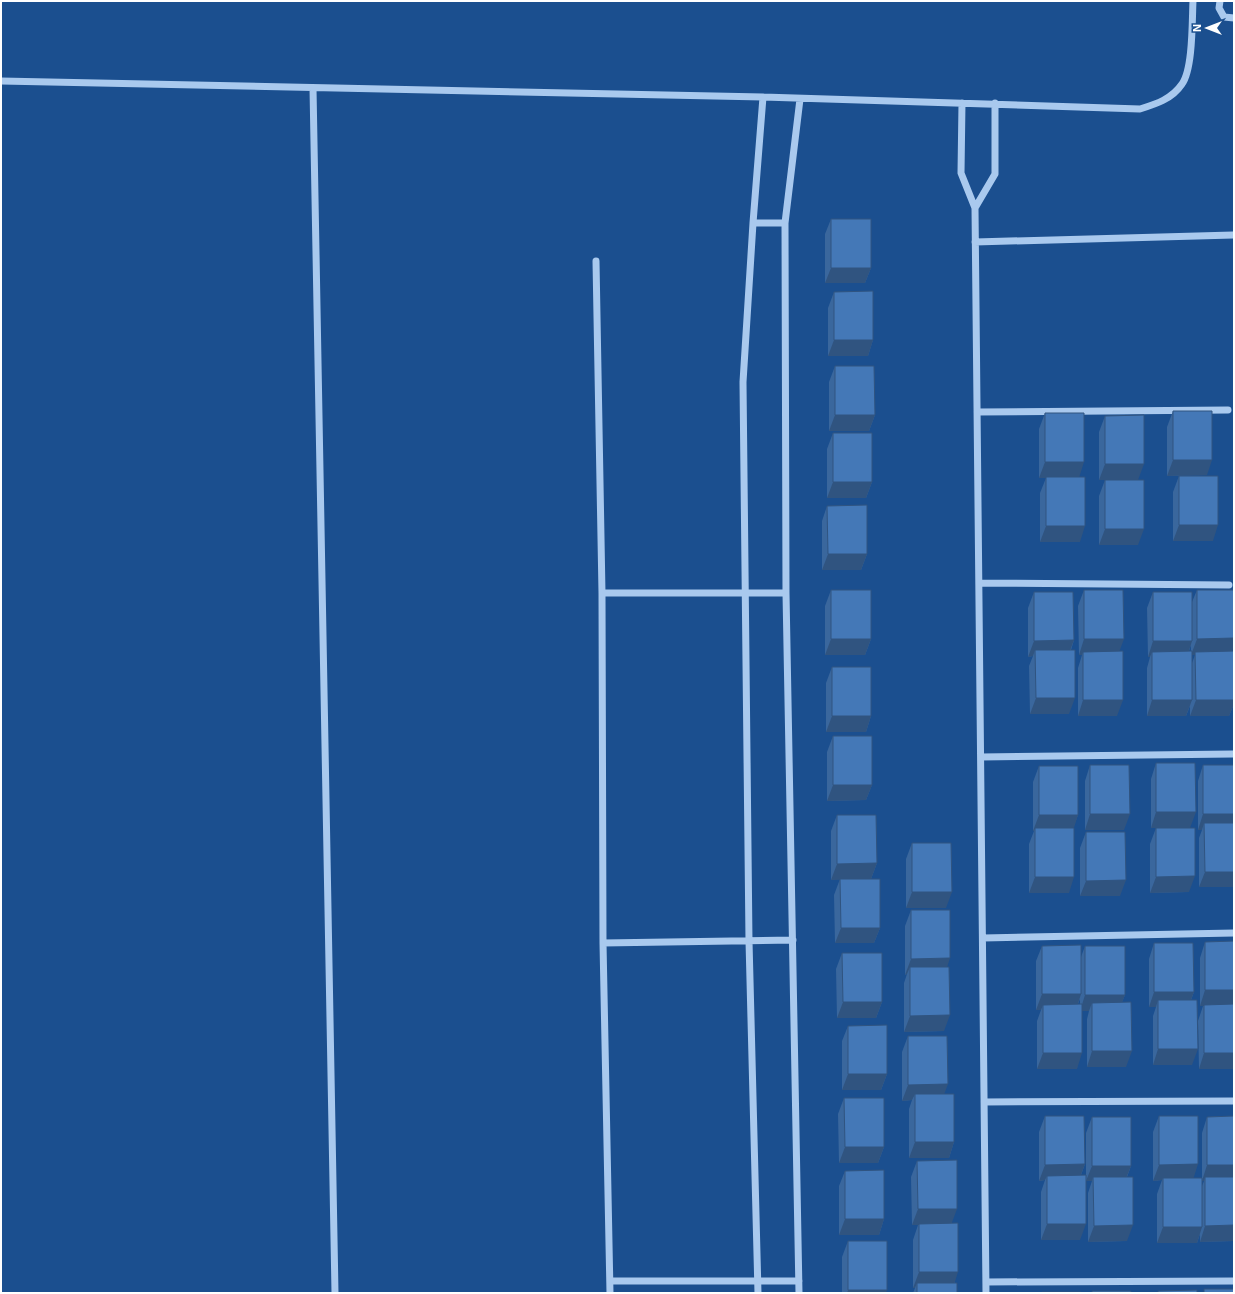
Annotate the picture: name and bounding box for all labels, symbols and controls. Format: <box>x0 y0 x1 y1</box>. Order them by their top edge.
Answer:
north arrow <box>1187 8 1227 48</box>
text: N <box>1191 24 1203 32</box>

